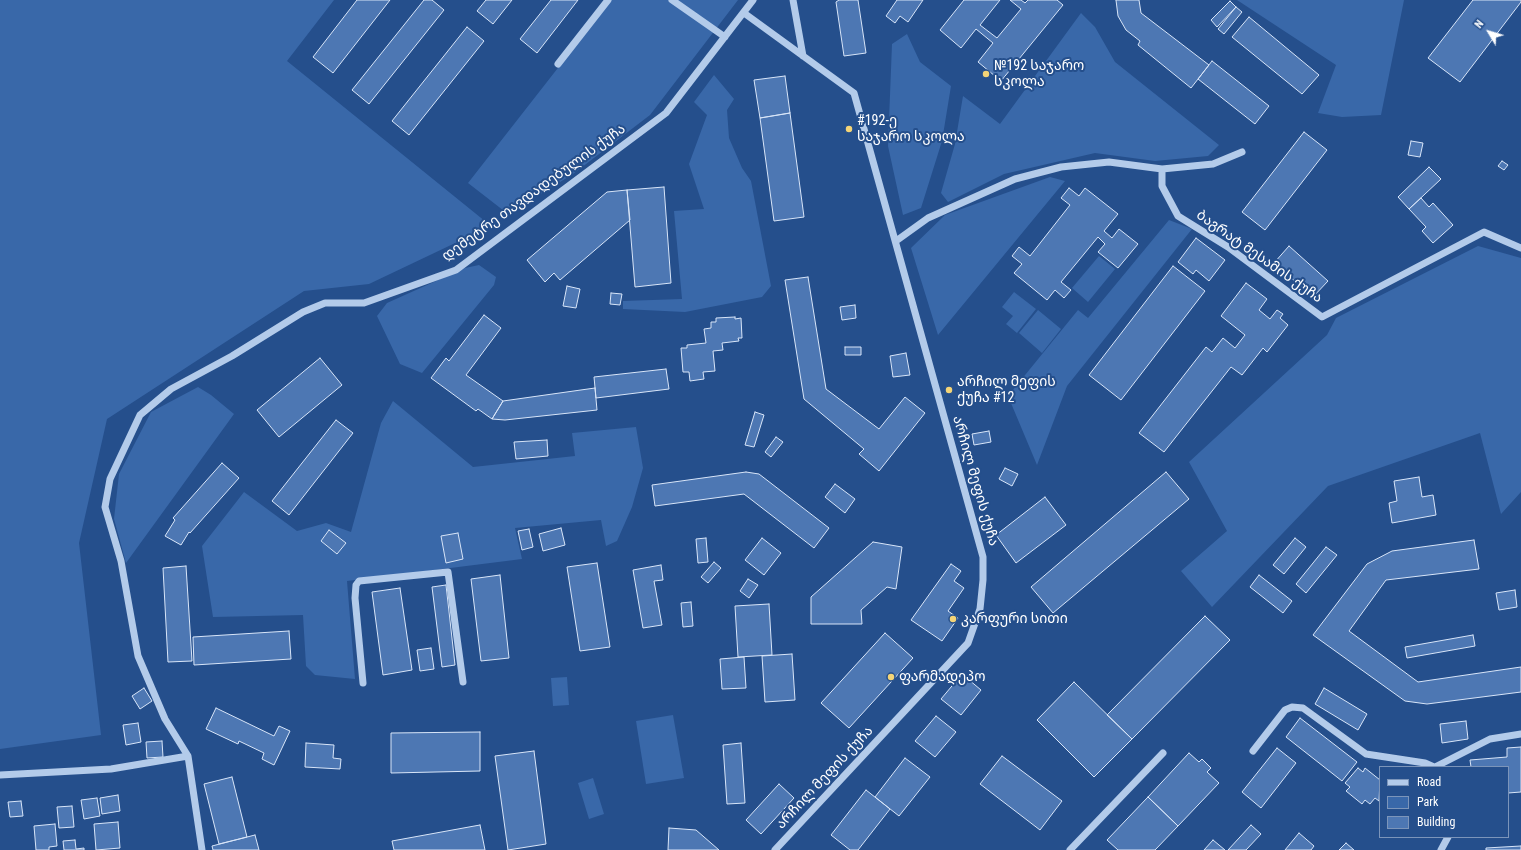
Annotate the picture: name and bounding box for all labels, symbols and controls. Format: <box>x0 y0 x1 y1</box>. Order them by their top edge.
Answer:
north arrow <box>1469 12 1509 52</box>
text: N <box>1472 18 1486 31</box>
place label: №192 საჯარო სკოლა <box>994 58 1084 90</box>
marker: №192 საჯარო სკოლა <box>981 69 991 79</box>
place label: #192-ე საჯარო სკოლა <box>857 113 965 146</box>
street label: დემეტრე თავდადებულის ქუჩა <box>439 121 629 265</box>
marker: #192-ე საჯარო სკოლა <box>844 124 854 134</box>
street label: ბაგრატ მესამის ქუჩა <box>1193 207 1325 307</box>
place label: არჩილ მეფის ქუჩა #12 <box>957 374 1056 406</box>
marker: არჩილ მეფის ქუჩა #12 <box>944 385 954 395</box>
street label: არჩილ მეფის ქუჩა <box>948 414 1002 548</box>
place label: კარფური სითი <box>961 611 1068 627</box>
marker: კარფური სითი <box>948 614 958 624</box>
place label: ფარმადეპო <box>899 669 985 685</box>
marker: ფარმადეპო <box>886 672 896 682</box>
street label: არჩილ მეფის ქუჩა <box>773 723 877 833</box>
legend <box>1379 766 1509 838</box>
text: Road <box>1417 775 1441 789</box>
text: Park <box>1417 795 1438 809</box>
text: Building <box>1417 815 1455 829</box>

